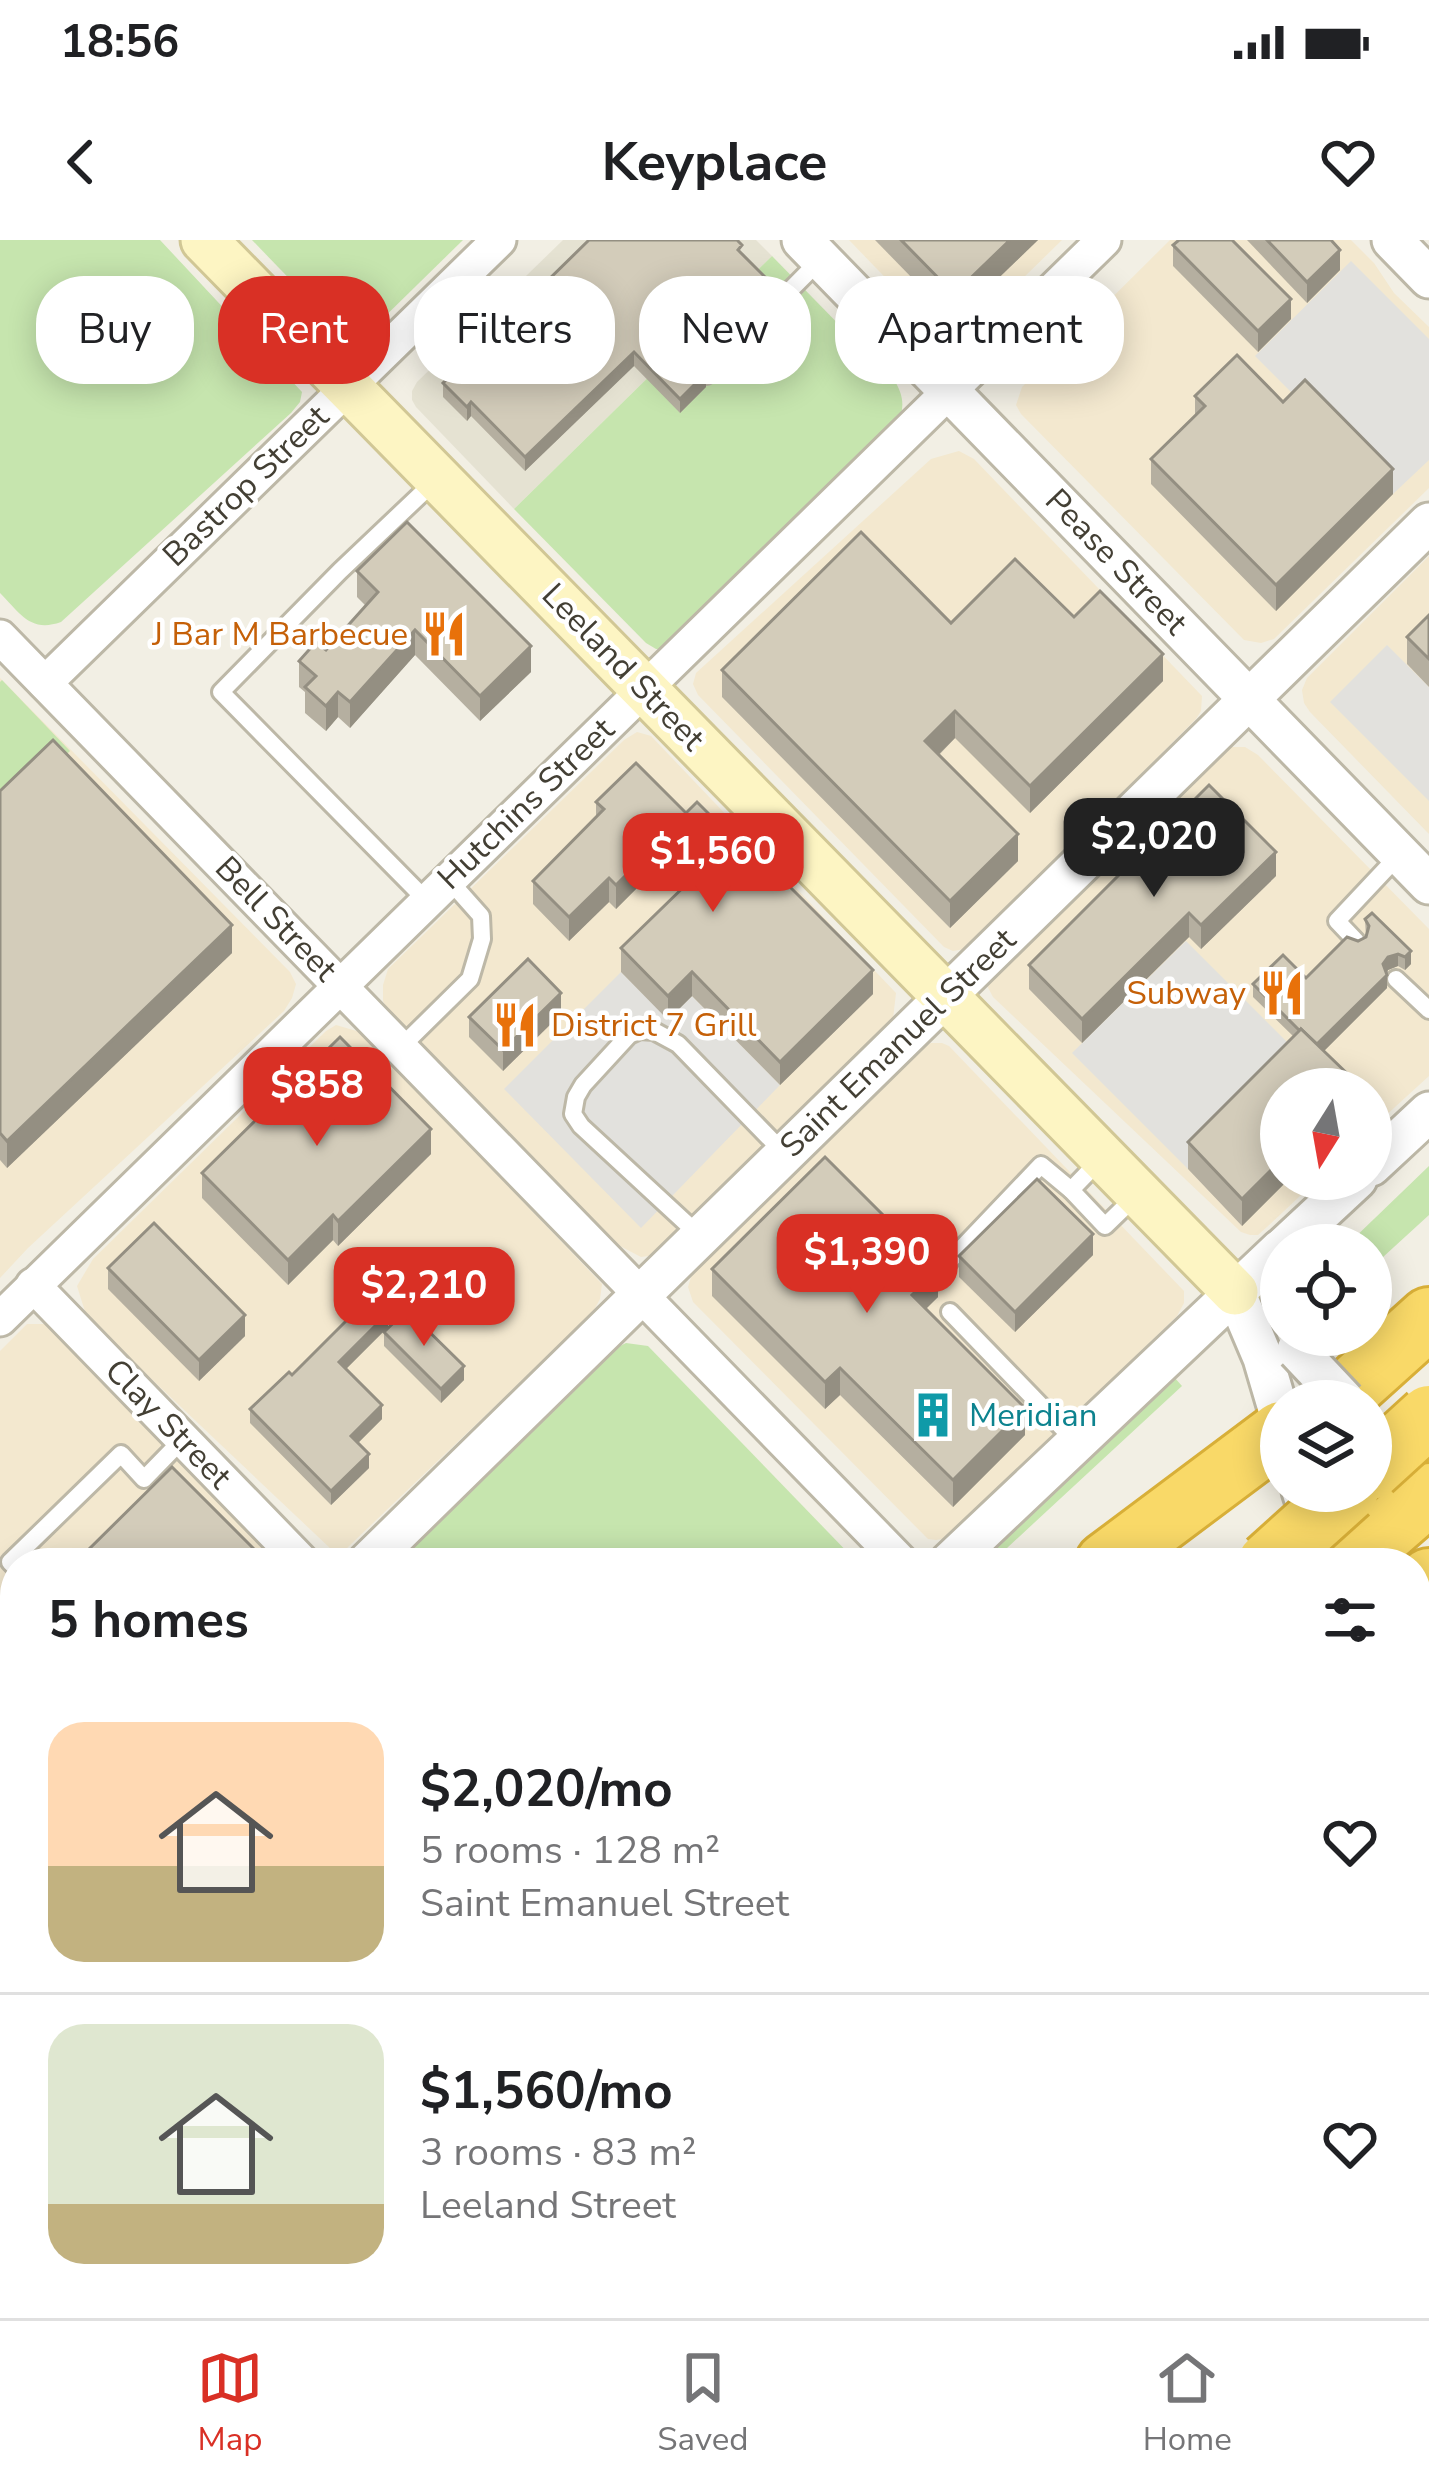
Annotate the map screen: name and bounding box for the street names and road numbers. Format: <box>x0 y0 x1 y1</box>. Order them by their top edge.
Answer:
street label: Bastrop Street <box>153 395 339 577</box>
street label: Pease Street <box>1035 479 1197 645</box>
street label: Leeland Street <box>532 573 715 761</box>
street label: Hutchins Street <box>428 708 625 900</box>
street label: Bell Street <box>205 847 347 992</box>
street label: Saint Emanuel Street <box>770 918 1026 1168</box>
street label: Clay Street <box>95 1349 242 1499</box>

